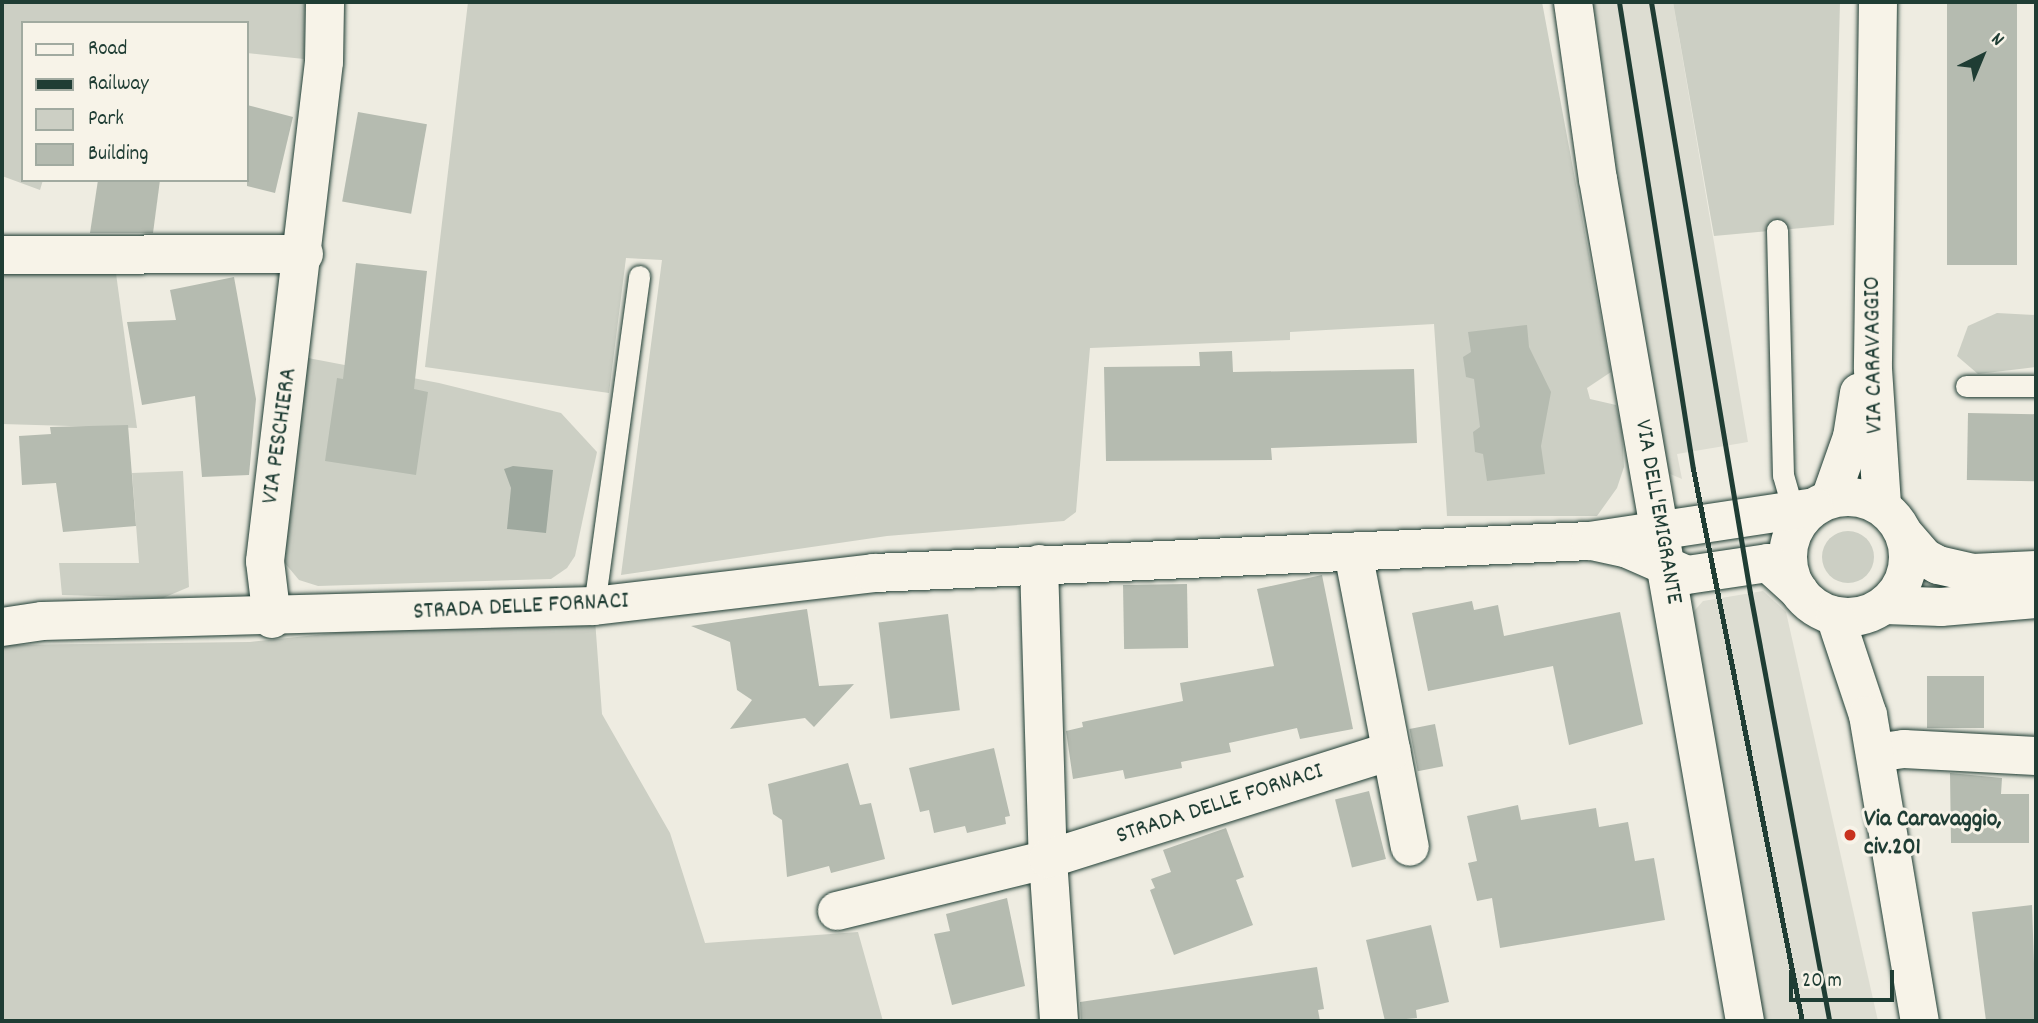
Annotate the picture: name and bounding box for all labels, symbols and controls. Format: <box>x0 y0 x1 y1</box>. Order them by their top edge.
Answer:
legend <box>21 21 248 182</box>
north arrow <box>1947 21 2017 91</box>
text: N <box>1984 27 2009 53</box>
text: Road <box>88 35 127 65</box>
text: Railway <box>88 70 149 100</box>
text: Park <box>88 105 124 135</box>
text: Building <box>88 140 148 170</box>
street label: VIA CARAVAGGIO <box>1859 276 1891 434</box>
street label: VIA PESCHIERA <box>257 366 305 506</box>
street label: VIA DELL'EMIGRANTE <box>1627 417 1687 607</box>
street label: STRADA DELLE FORNACI <box>413 588 629 628</box>
street label: STRADA DELLE FORNACI <box>1113 758 1327 852</box>
place label: Via Caravaggio, civ.201 <box>1864 807 2002 863</box>
marker: Via Caravaggio, civ.201 <box>1842 827 1858 843</box>
scale bar <box>1793 956 1898 1000</box>
text: 20 m <box>1802 967 1842 997</box>

